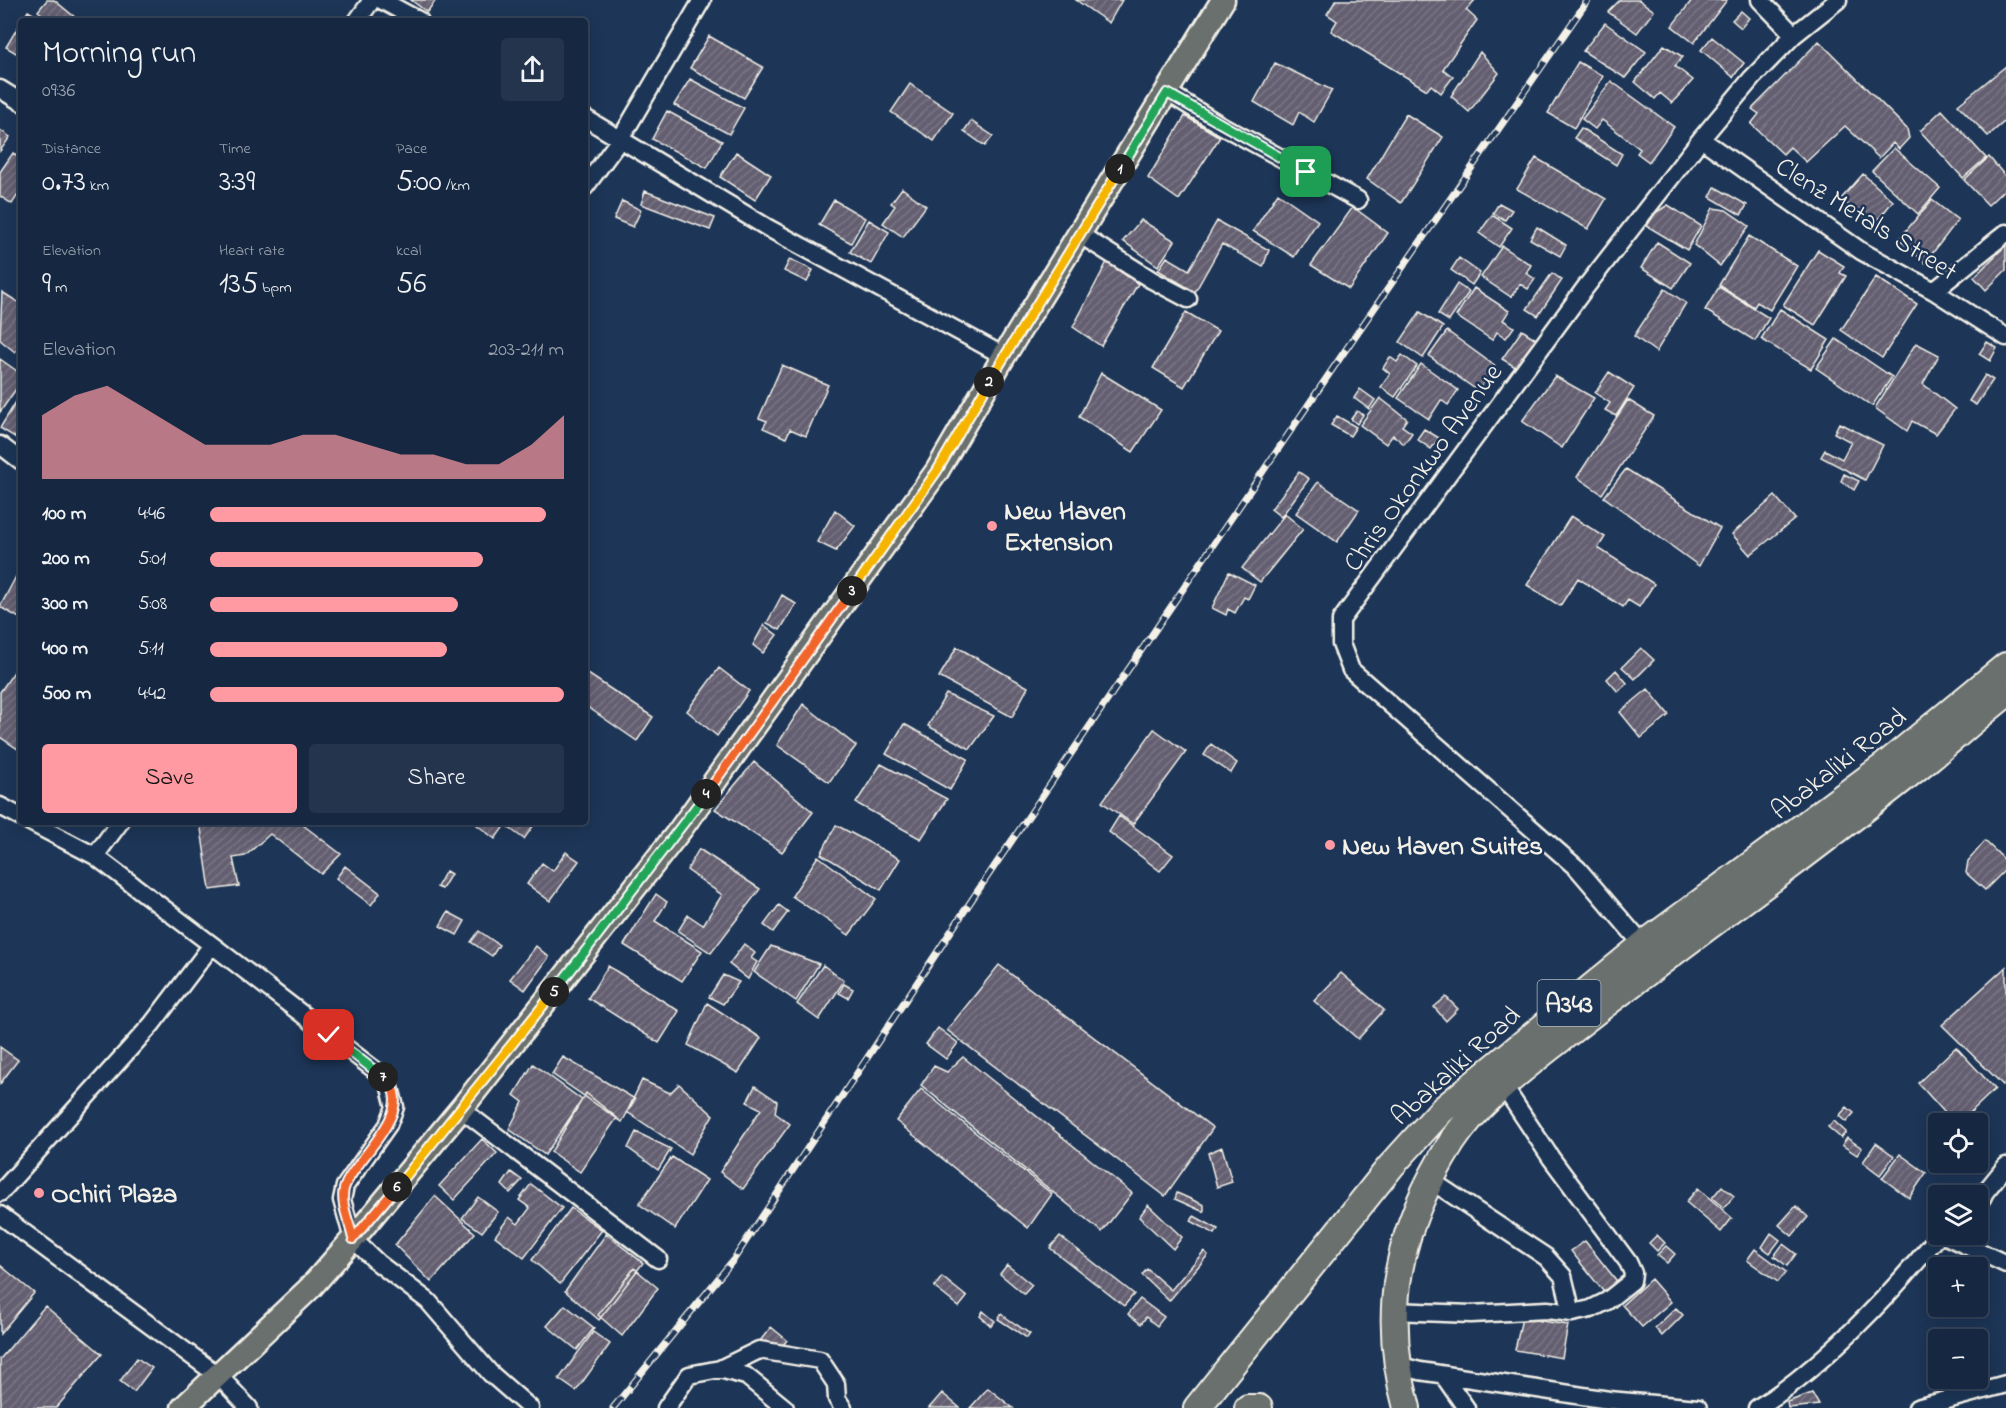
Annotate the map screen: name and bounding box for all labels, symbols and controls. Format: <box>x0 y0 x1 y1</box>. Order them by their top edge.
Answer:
text: Morning run <box>42 30 196 78</box>
button: share <box>501 38 564 101</box>
text: 09:36 <box>42 77 75 106</box>
text: Distance <box>42 137 101 161</box>
text: Time <box>219 137 251 161</box>
text: Pace <box>396 137 427 161</box>
pin <box>1280 146 1331 197</box>
street label: Clenz Metals Street <box>1767 148 1964 292</box>
pin: 1 <box>1105 154 1135 184</box>
icon: arrive <box>1289 155 1322 188</box>
text: 1 <box>1117 157 1123 181</box>
text: 0.73 <box>42 161 86 205</box>
text: 3:39 <box>219 161 255 205</box>
text: 5:00 <box>396 161 442 205</box>
text: km <box>86 174 109 198</box>
text: /km <box>442 174 470 198</box>
text: Elevation <box>42 239 101 263</box>
text: Heart rate <box>219 239 285 263</box>
text: kcal <box>396 239 421 263</box>
text: 9 <box>42 263 51 307</box>
text: 135 <box>219 263 258 307</box>
text: 56 <box>396 263 426 307</box>
text: m <box>51 276 67 300</box>
text: bpm <box>258 276 292 300</box>
text: Elevation <box>42 336 116 365</box>
text: 203–211 m <box>488 336 564 365</box>
street label: Chris Okonkwo Avenue <box>1335 356 1514 581</box>
pin: 2 <box>974 367 1004 397</box>
text: 2 <box>985 370 993 394</box>
place label: New Haven Extension <box>1004 493 1126 563</box>
text: 100 m <box>42 500 86 529</box>
text: 4:46 <box>138 500 165 529</box>
marker: New Haven Extension <box>985 519 999 533</box>
text: 200 m <box>42 545 90 574</box>
text: 5:01 <box>138 545 166 574</box>
pin: 3 <box>837 576 867 606</box>
text: 3 <box>849 579 855 603</box>
text: 300 m <box>42 590 88 619</box>
text: 5:08 <box>138 590 167 619</box>
text: 400 m <box>42 635 88 664</box>
text: 5:11 <box>138 635 164 664</box>
text: 500 m <box>42 680 91 709</box>
text: 4:42 <box>138 680 166 709</box>
street label: Abakaliki Road <box>1763 699 1916 831</box>
button: Save <box>42 744 297 813</box>
button: Share <box>309 744 564 813</box>
pin: 4 <box>691 779 721 809</box>
text: 4 <box>703 782 709 806</box>
place label: New Haven Suites <box>1342 828 1543 867</box>
marker: New Haven Suites <box>1323 838 1337 852</box>
pin: 5 <box>539 977 569 1007</box>
text: 5 <box>549 980 559 1004</box>
road number: A343 <box>1538 980 1600 1026</box>
street label: Abakaliki Road <box>1383 998 1530 1136</box>
pin <box>303 1009 354 1060</box>
icon: check <box>312 1018 345 1051</box>
pin: 7 <box>368 1062 398 1092</box>
text: 7 <box>380 1065 386 1089</box>
map controls <box>1928 1113 1988 1389</box>
button: locate <box>1928 1113 1988 1173</box>
pin: 6 <box>382 1172 412 1202</box>
text: 6 <box>393 1175 401 1199</box>
place label: Ochiri Plaza <box>51 1176 177 1215</box>
button: layers <box>1928 1185 1988 1245</box>
marker: Ochiri Plaza <box>32 1186 46 1200</box>
button: + <box>1928 1257 1988 1317</box>
button: − <box>1928 1329 1988 1389</box>

